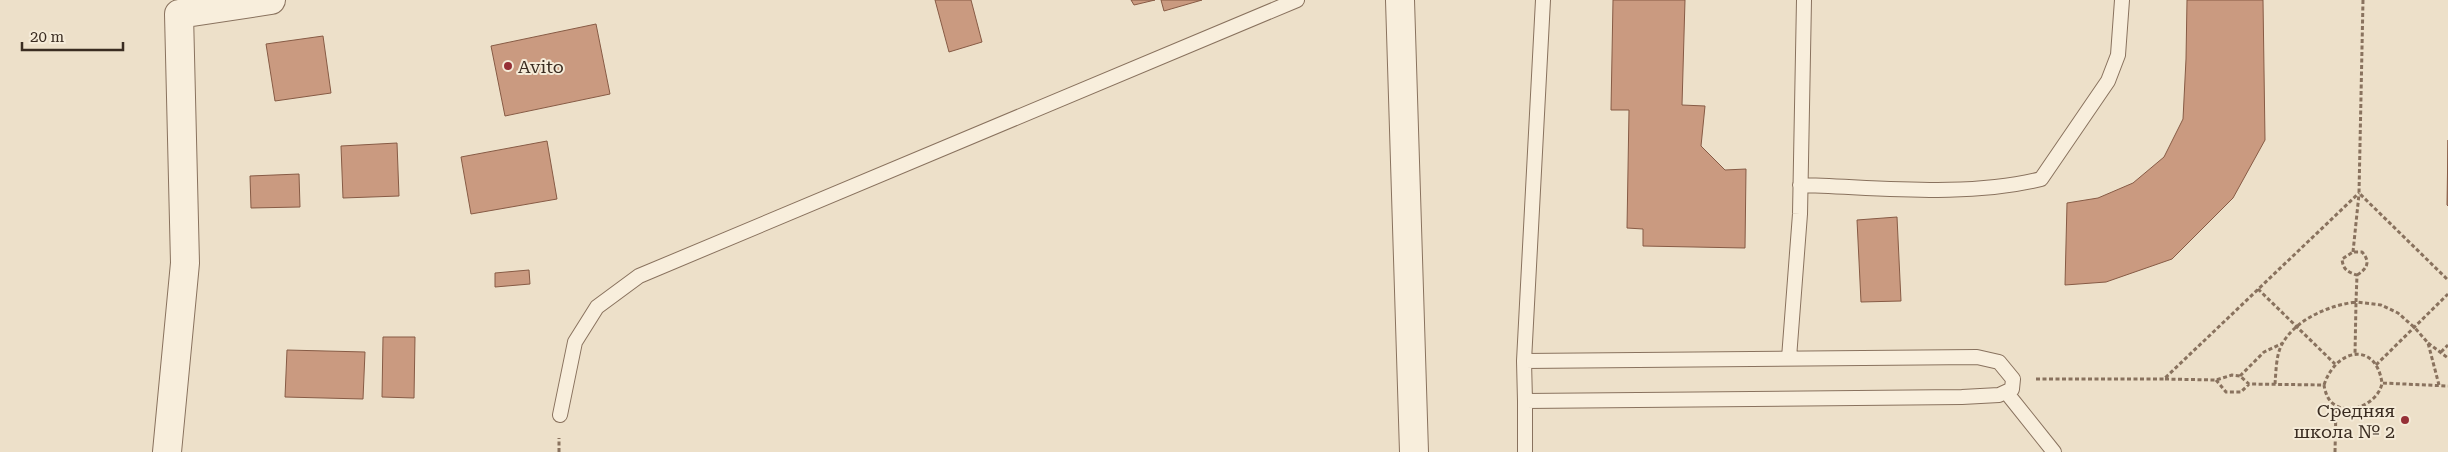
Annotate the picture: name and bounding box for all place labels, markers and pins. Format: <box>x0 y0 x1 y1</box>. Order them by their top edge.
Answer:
place label: Avito <box>518 56 564 77</box>
marker: Avito <box>502 60 514 72</box>
place label: Средняя школа № 2 <box>2294 400 2395 442</box>
marker: Средняя школа № 2 <box>2399 414 2411 426</box>

